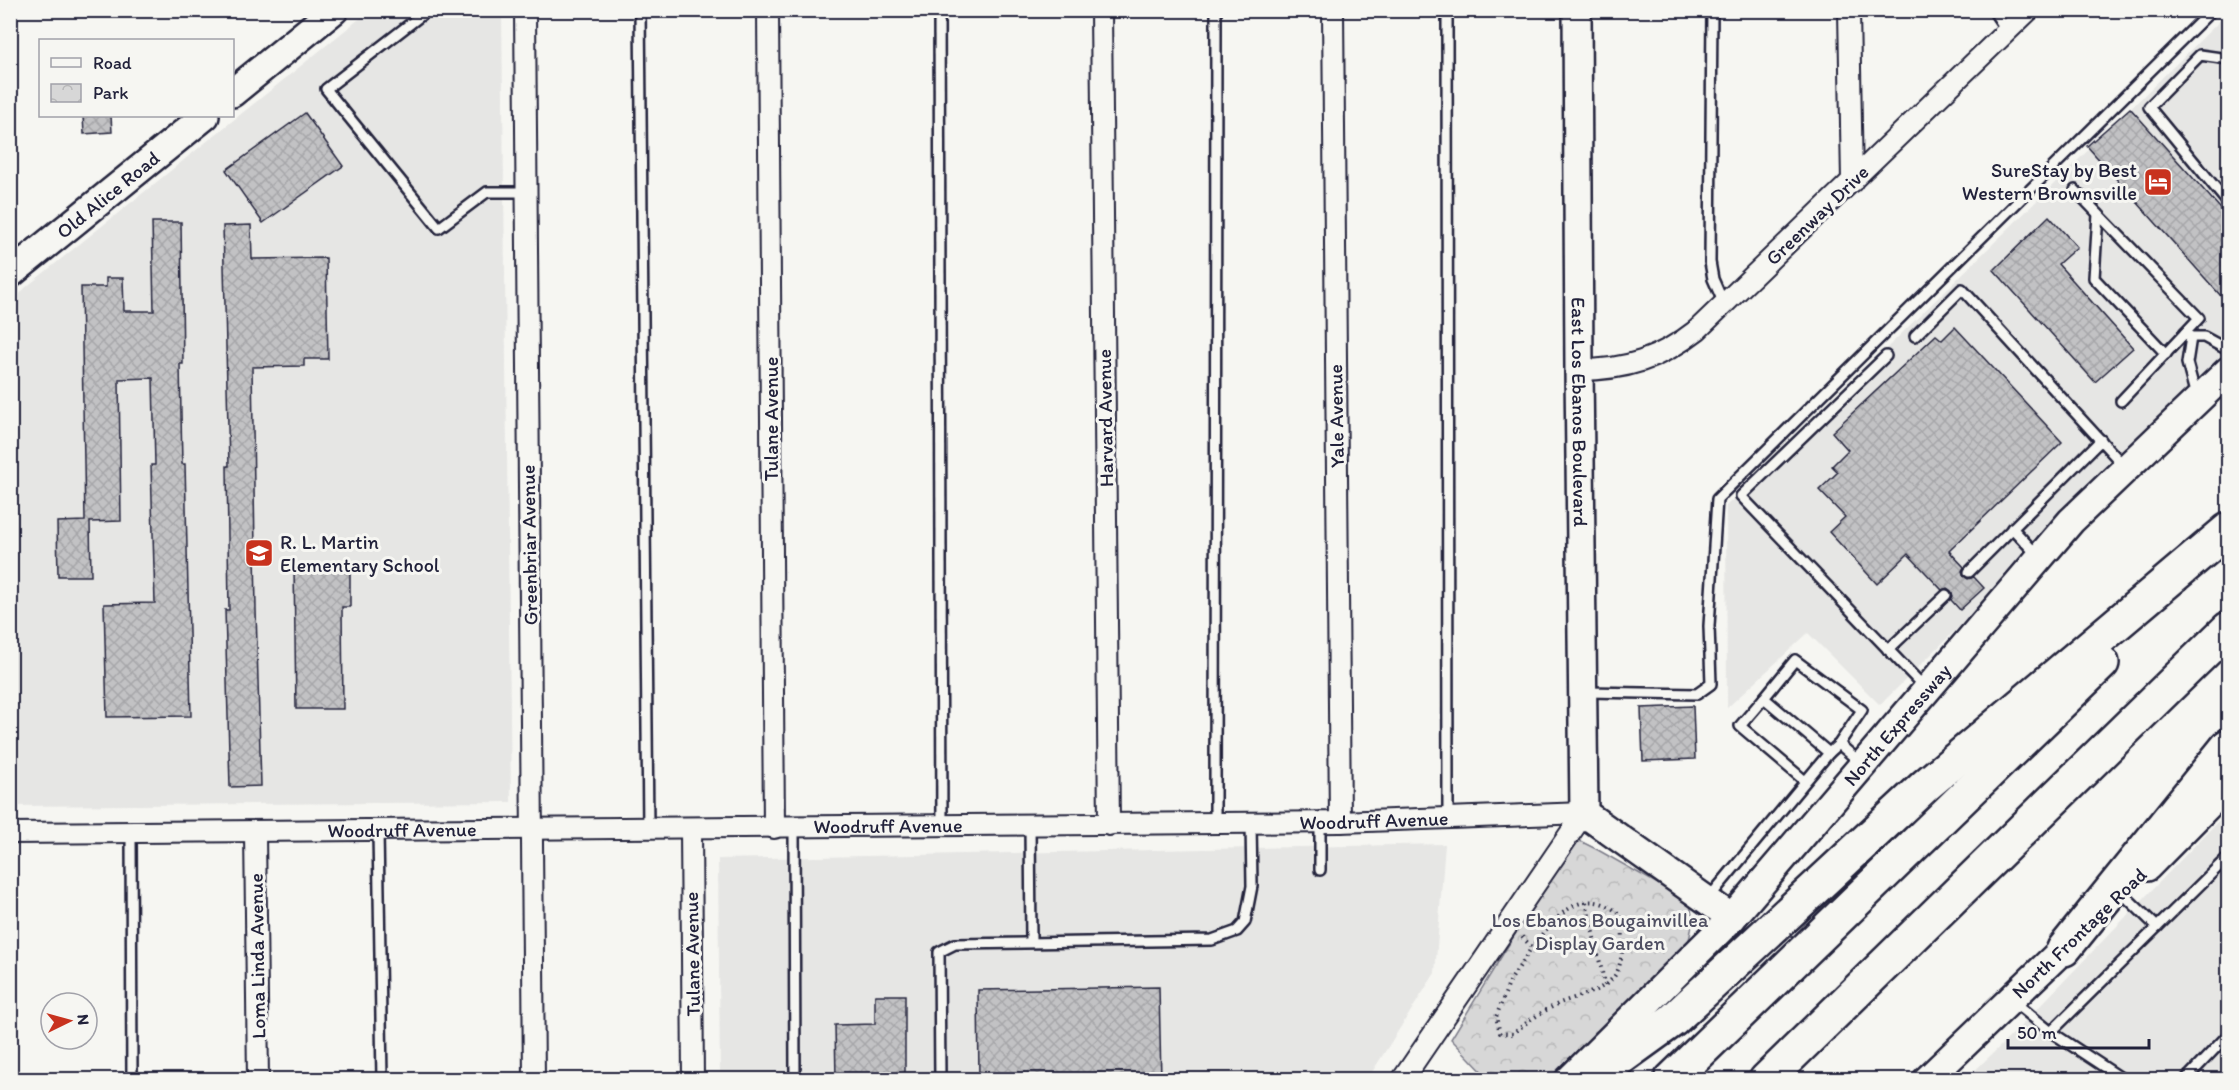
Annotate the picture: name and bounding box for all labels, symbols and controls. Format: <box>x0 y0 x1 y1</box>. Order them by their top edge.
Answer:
legend <box>39 39 234 117</box>
text: Road <box>93 52 132 74</box>
text: Park <box>93 82 128 104</box>
street label: Old Alice Road <box>51 146 165 244</box>
place label: SureStay by Best Western Brownsville <box>1962 158 2137 205</box>
street label: Greenway Drive <box>1760 160 1874 270</box>
hotel icon: SureStay by Best Western Brownsville <box>2142 166 2174 198</box>
street label: East Los Ebanos Boulevard <box>1567 297 1593 527</box>
street label: Harvard Avenue <box>1092 349 1118 487</box>
street label: Tulane Avenue <box>759 357 783 481</box>
street label: Yale Avenue <box>1323 364 1349 468</box>
street label: Greenbriar Avenue <box>516 464 542 626</box>
place label: R. L. Martin Elementary School <box>280 530 440 577</box>
school or university icon: R. L. Martin Elementary School <box>243 537 275 569</box>
street label: North Expressway <box>1838 658 1956 791</box>
street label: Woodruff Avenue <box>1299 806 1449 834</box>
street label: Woodruff Avenue <box>813 813 963 838</box>
street label: Woodruff Avenue <box>327 817 477 842</box>
street label: North Frontage Road <box>2007 862 2152 1003</box>
street label: Loma Linda Avenue <box>244 873 270 1039</box>
street label: Tulane Avenue <box>679 891 705 1017</box>
park label: Los Ebanos Bougainvillea Display Garden <box>1492 908 1709 955</box>
north arrow <box>39 991 99 1051</box>
scale bar <box>2008 1012 2149 1050</box>
text: N <box>74 1014 93 1026</box>
text: 50 m <box>2017 1022 2057 1044</box>

